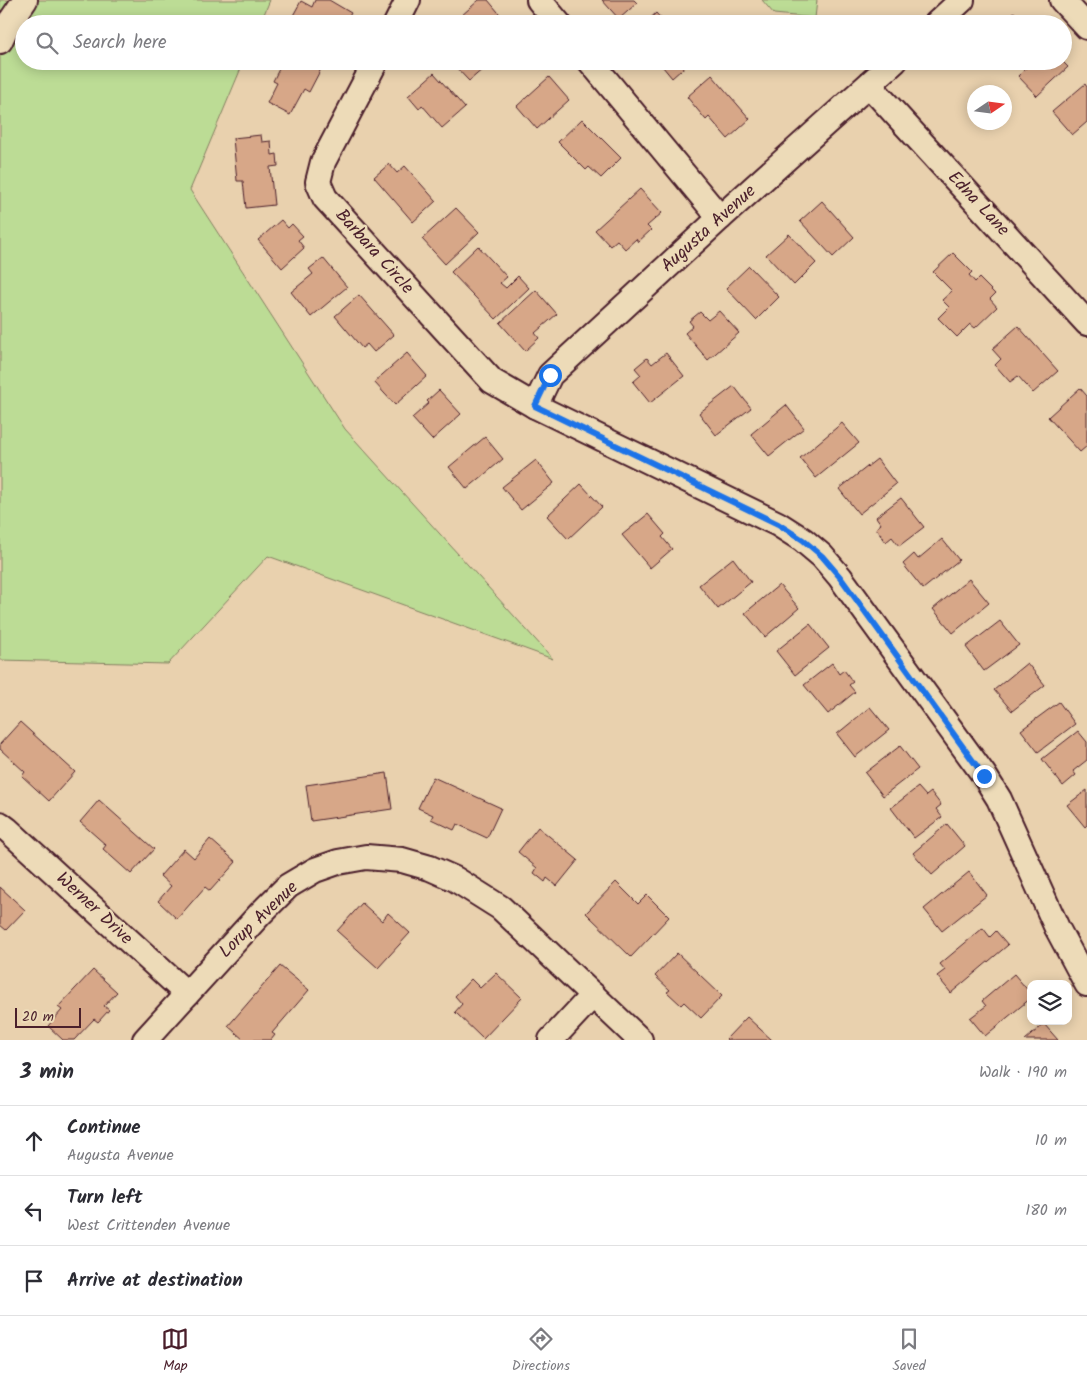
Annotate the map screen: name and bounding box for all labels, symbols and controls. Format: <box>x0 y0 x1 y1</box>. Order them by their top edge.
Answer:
search box <box>15 15 1072 70</box>
text: Search here <box>73 28 167 58</box>
icon: search <box>33 29 61 57</box>
north arrow <box>967 85 1012 130</box>
street label: Edna Lane <box>940 165 1016 243</box>
street label: Augusta Avenue <box>655 178 763 280</box>
street label: Barbara Circle <box>327 203 421 301</box>
route start <box>539 364 562 387</box>
route end <box>973 765 996 788</box>
street label: Werner Drive <box>49 865 139 953</box>
street label: Lorup Avenue <box>212 874 306 966</box>
map controls <box>1027 980 1072 1025</box>
button: layers <box>1027 980 1072 1025</box>
scale bar <box>15 1005 81 1028</box>
text: 20 m <box>22 1006 54 1028</box>
text: 3 min <box>20 1056 74 1089</box>
text: Walk · 190 m <box>979 1060 1067 1085</box>
text: Continue <box>67 1113 140 1143</box>
icon: ahead <box>20 1127 48 1155</box>
text: 10 m <box>1035 1128 1067 1153</box>
text: Augusta Avenue <box>67 1143 174 1168</box>
text: Turn left <box>67 1183 142 1213</box>
icon: left <box>20 1197 48 1225</box>
text: 180 m <box>1025 1198 1067 1223</box>
text: West Crittenden Avenue <box>67 1213 230 1238</box>
text: Arrive at destination <box>67 1266 243 1296</box>
icon: arrive <box>20 1267 48 1295</box>
tab: Map <box>161 1325 189 1377</box>
tab: Directions <box>512 1325 570 1377</box>
tab: Saved <box>892 1325 926 1377</box>

